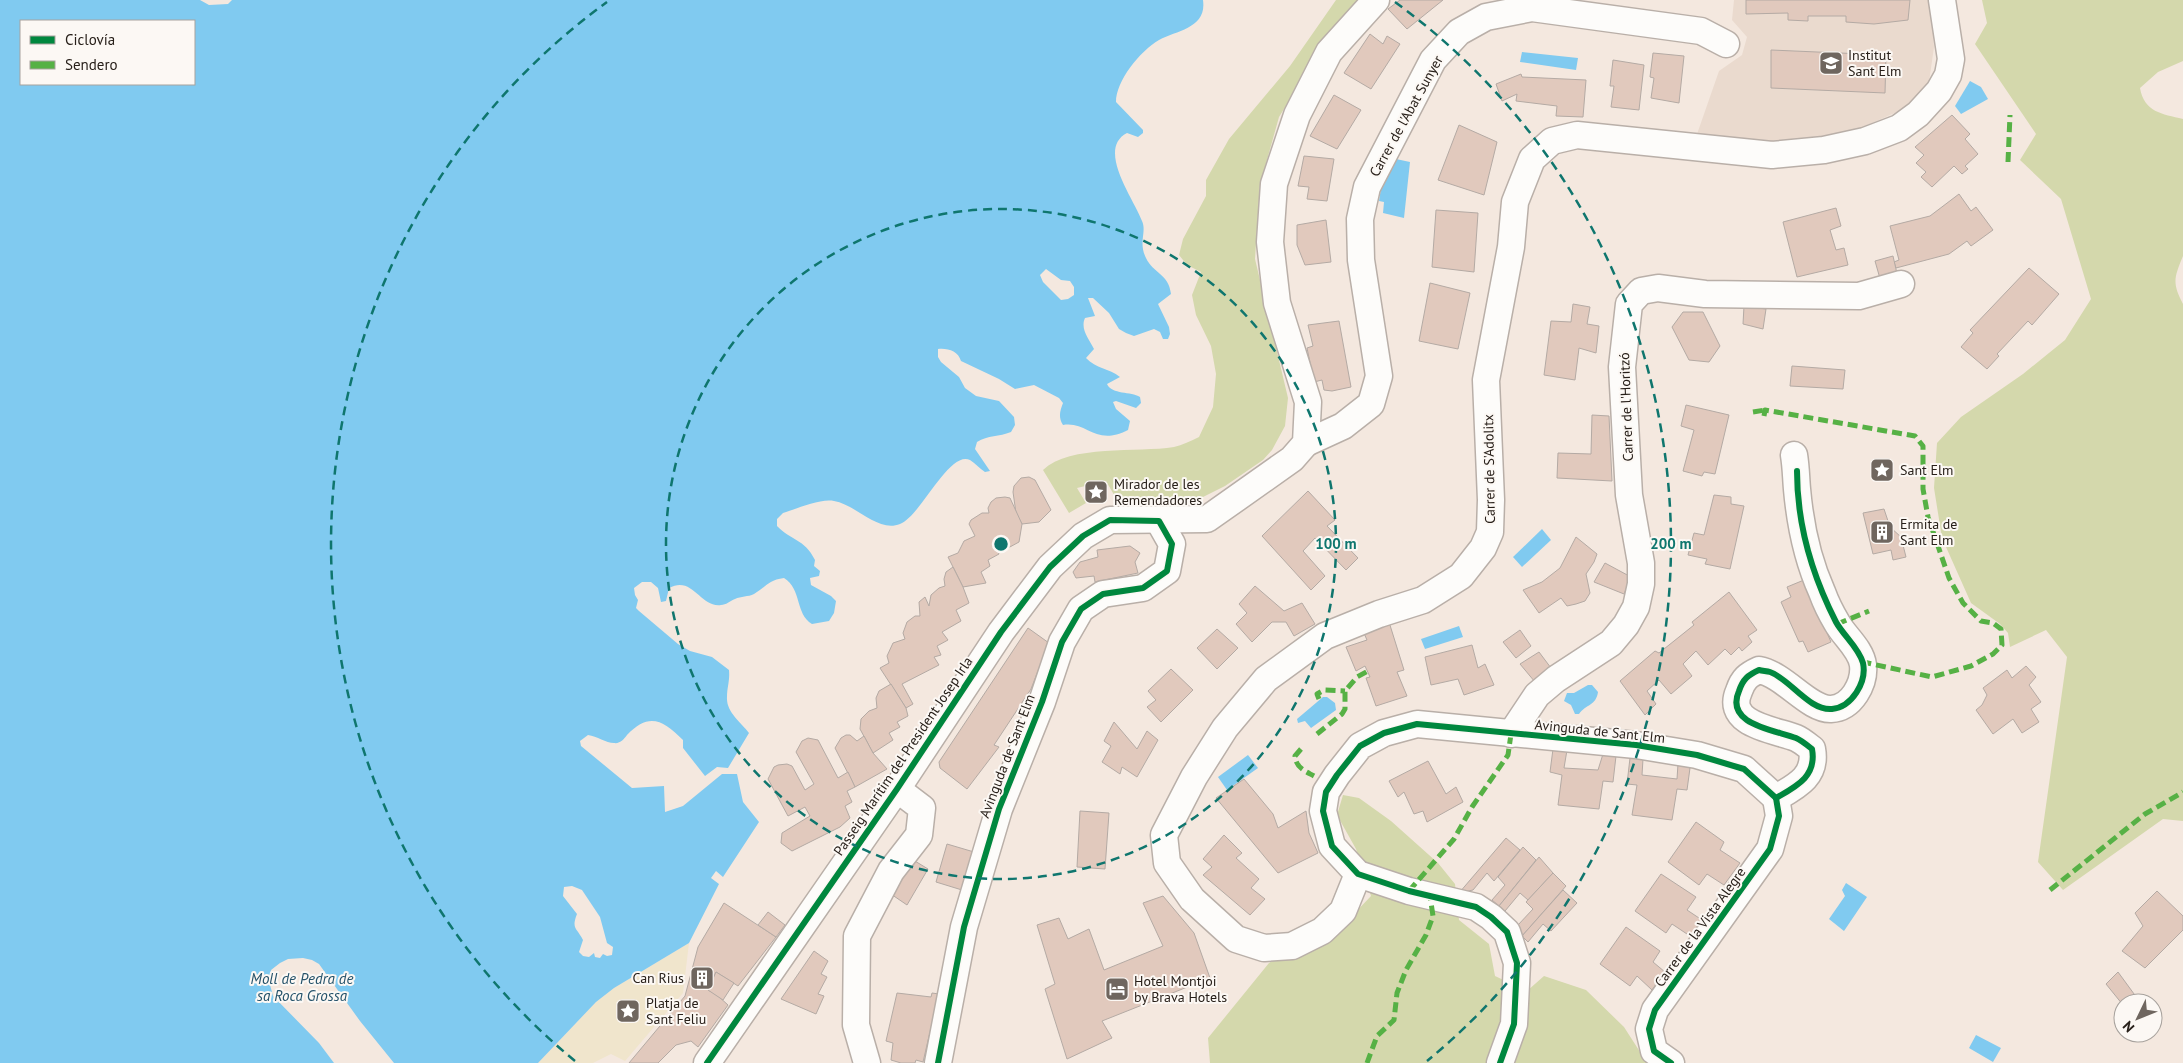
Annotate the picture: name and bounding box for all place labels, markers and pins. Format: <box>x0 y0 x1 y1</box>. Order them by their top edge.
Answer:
place label: Institut Sant Elm <box>1848 46 1901 80</box>
school or university icon: Institut Sant Elm <box>1818 50 1844 76</box>
place icon: Sant Elm <box>1869 457 1895 483</box>
place label: Sant Elm <box>1900 461 1953 479</box>
place label: Mirador de les Remendadores <box>1114 475 1202 509</box>
place icon: Mirador de les Remendadores <box>1083 479 1109 505</box>
place label: Ermita de Sant Elm <box>1900 515 1957 549</box>
building icon: Ermita de Sant Elm <box>1869 519 1895 545</box>
centre of rings <box>992 535 1010 553</box>
building icon: Can Rius <box>689 965 715 991</box>
place label: Can Rius <box>632 969 684 987</box>
place label: Hotel Montjoi by Brava Hotels <box>1134 972 1227 1006</box>
hotel icon: Hotel Montjoi by Brava Hotels <box>1104 976 1130 1002</box>
place label: Platja de Sant Feliu <box>646 994 706 1028</box>
place icon: Platja de Sant Feliu <box>615 998 641 1024</box>

